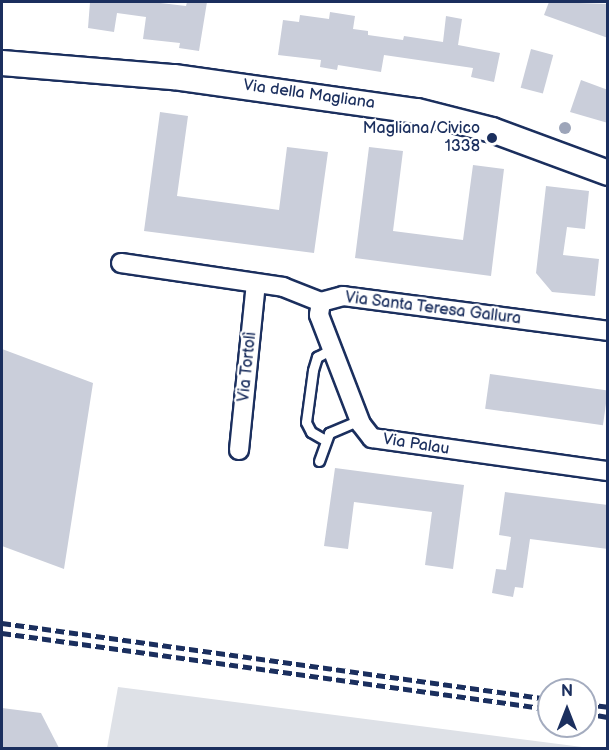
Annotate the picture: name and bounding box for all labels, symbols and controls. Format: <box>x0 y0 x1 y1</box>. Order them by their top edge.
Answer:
street label: Via della Magliana <box>242 76 376 114</box>
place label: Magliana/Civico 1338 <box>363 119 480 157</box>
marker: Magliana/Civico 1338 <box>485 131 499 145</box>
street label: Via Santa Teresa Gallura <box>344 289 522 329</box>
street label: Via Tortolì <box>235 331 261 403</box>
street label: Via Palau <box>381 430 451 460</box>
north arrow <box>537 678 597 738</box>
text: N <box>561 682 573 701</box>

